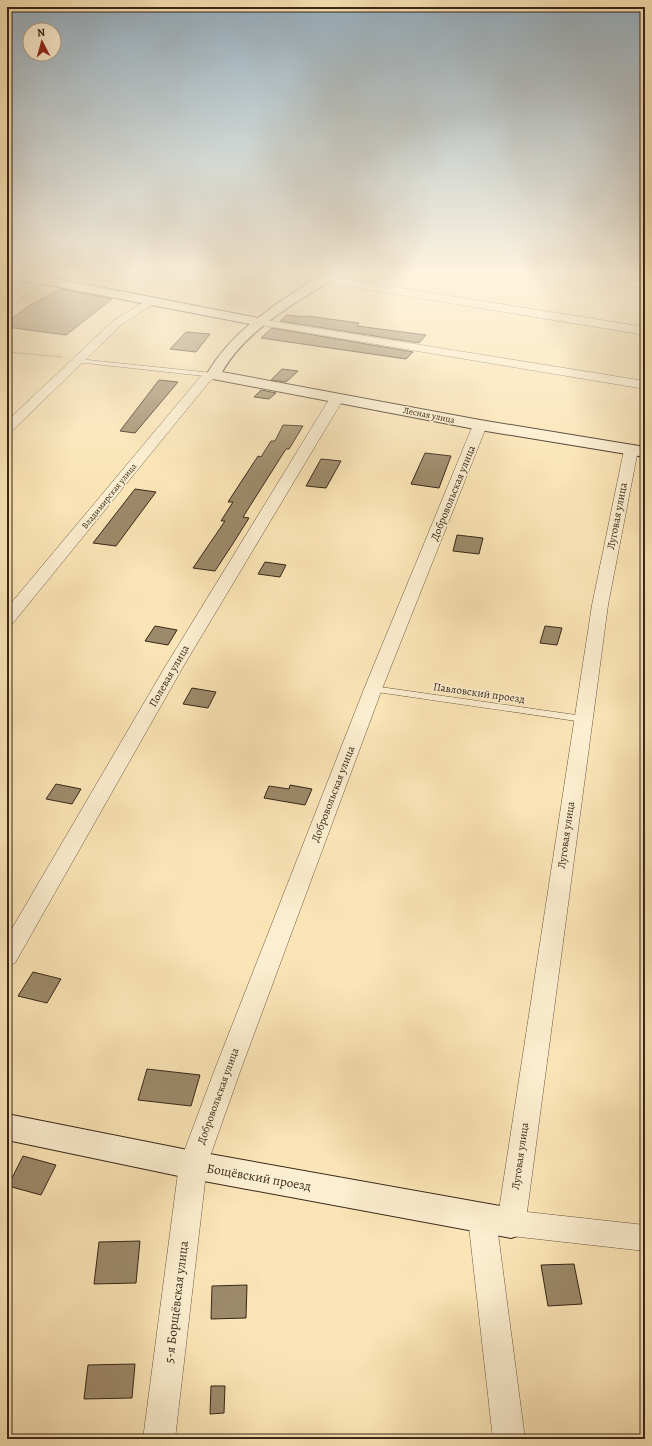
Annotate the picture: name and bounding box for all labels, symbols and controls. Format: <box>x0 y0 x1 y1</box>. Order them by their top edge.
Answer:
north arrow <box>22 22 62 62</box>
text: N <box>36 25 46 40</box>
street label: Лесная улица <box>402 404 457 426</box>
street label: Добровольская улица <box>427 442 479 543</box>
street label: Владимирская улица <box>79 460 140 531</box>
street label: Луговая улица <box>603 480 631 551</box>
street label: Полевая улица <box>145 641 193 710</box>
street label: Павловский проезд <box>432 679 526 707</box>
street label: Добровольская улица <box>308 743 359 844</box>
street label: Луговая улица <box>554 799 578 870</box>
street label: Добровольская улица <box>194 1045 243 1146</box>
street label: Луговая улица <box>508 1120 532 1191</box>
street label: Бощёвский проезд <box>205 1159 313 1195</box>
street label: 5-я Борщёвская улица <box>160 1240 192 1364</box>

